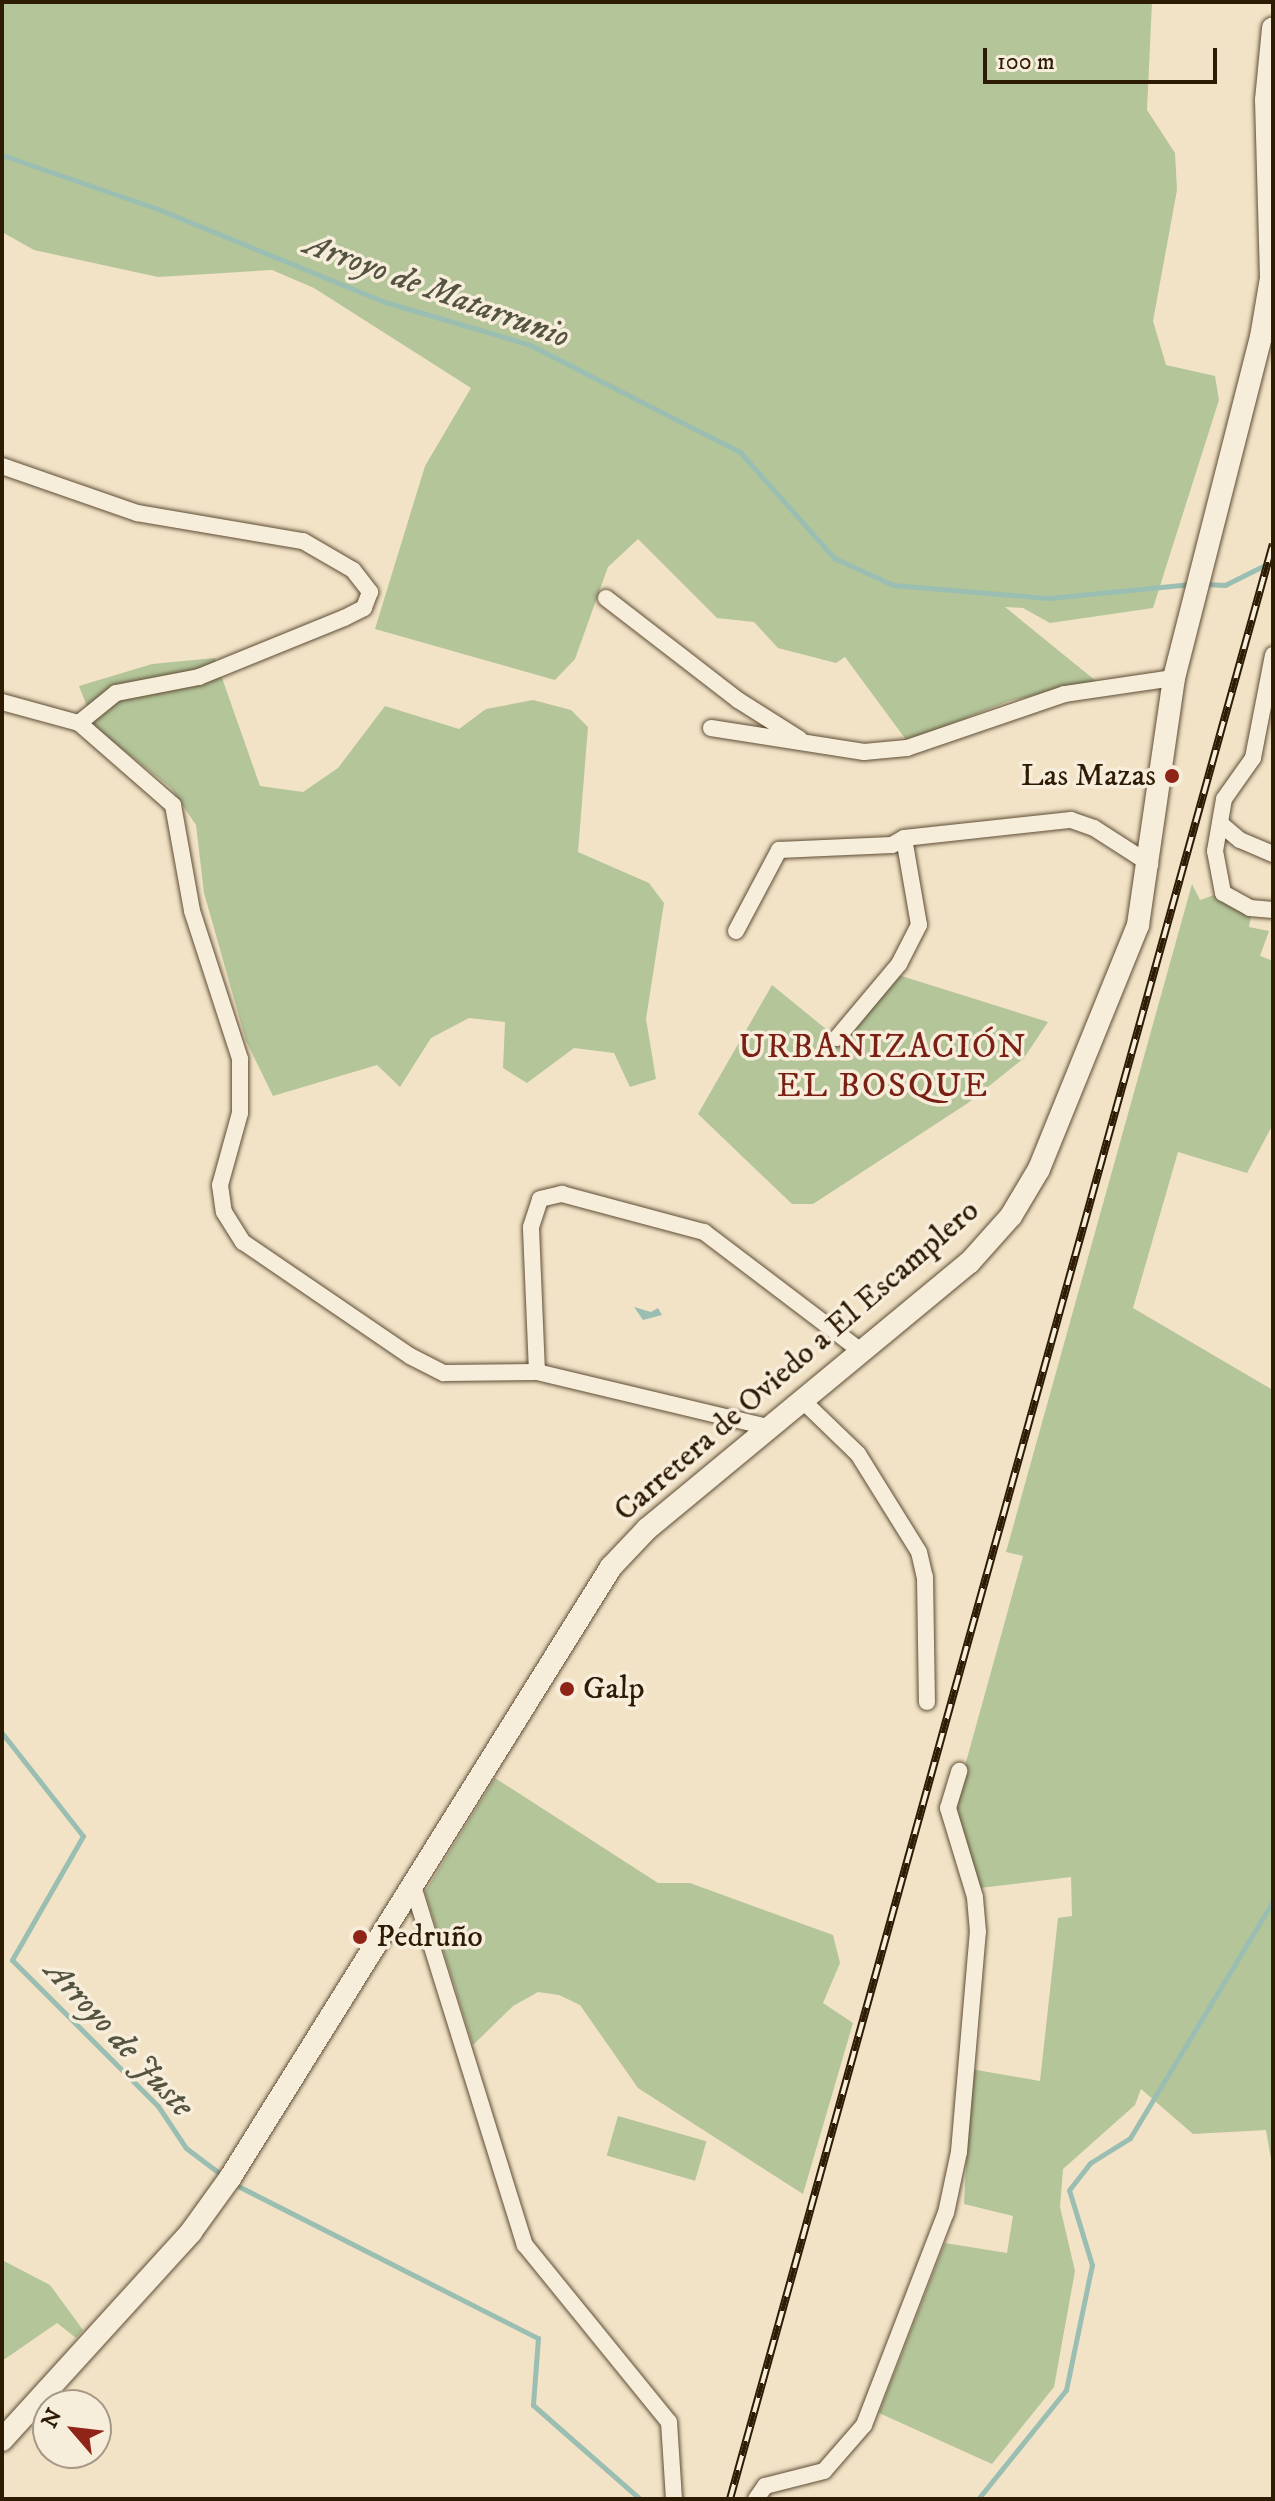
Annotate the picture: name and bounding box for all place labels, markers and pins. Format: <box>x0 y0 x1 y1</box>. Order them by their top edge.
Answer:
place label: Las Mazas <box>1021 757 1156 795</box>
marker: Las Mazas <box>1163 767 1181 785</box>
place label: Galp <box>583 1670 645 1708</box>
marker: Galp <box>558 1680 576 1698</box>
place label: Pedruño <box>376 1918 483 1956</box>
marker: Pedruño <box>351 1928 369 1946</box>

